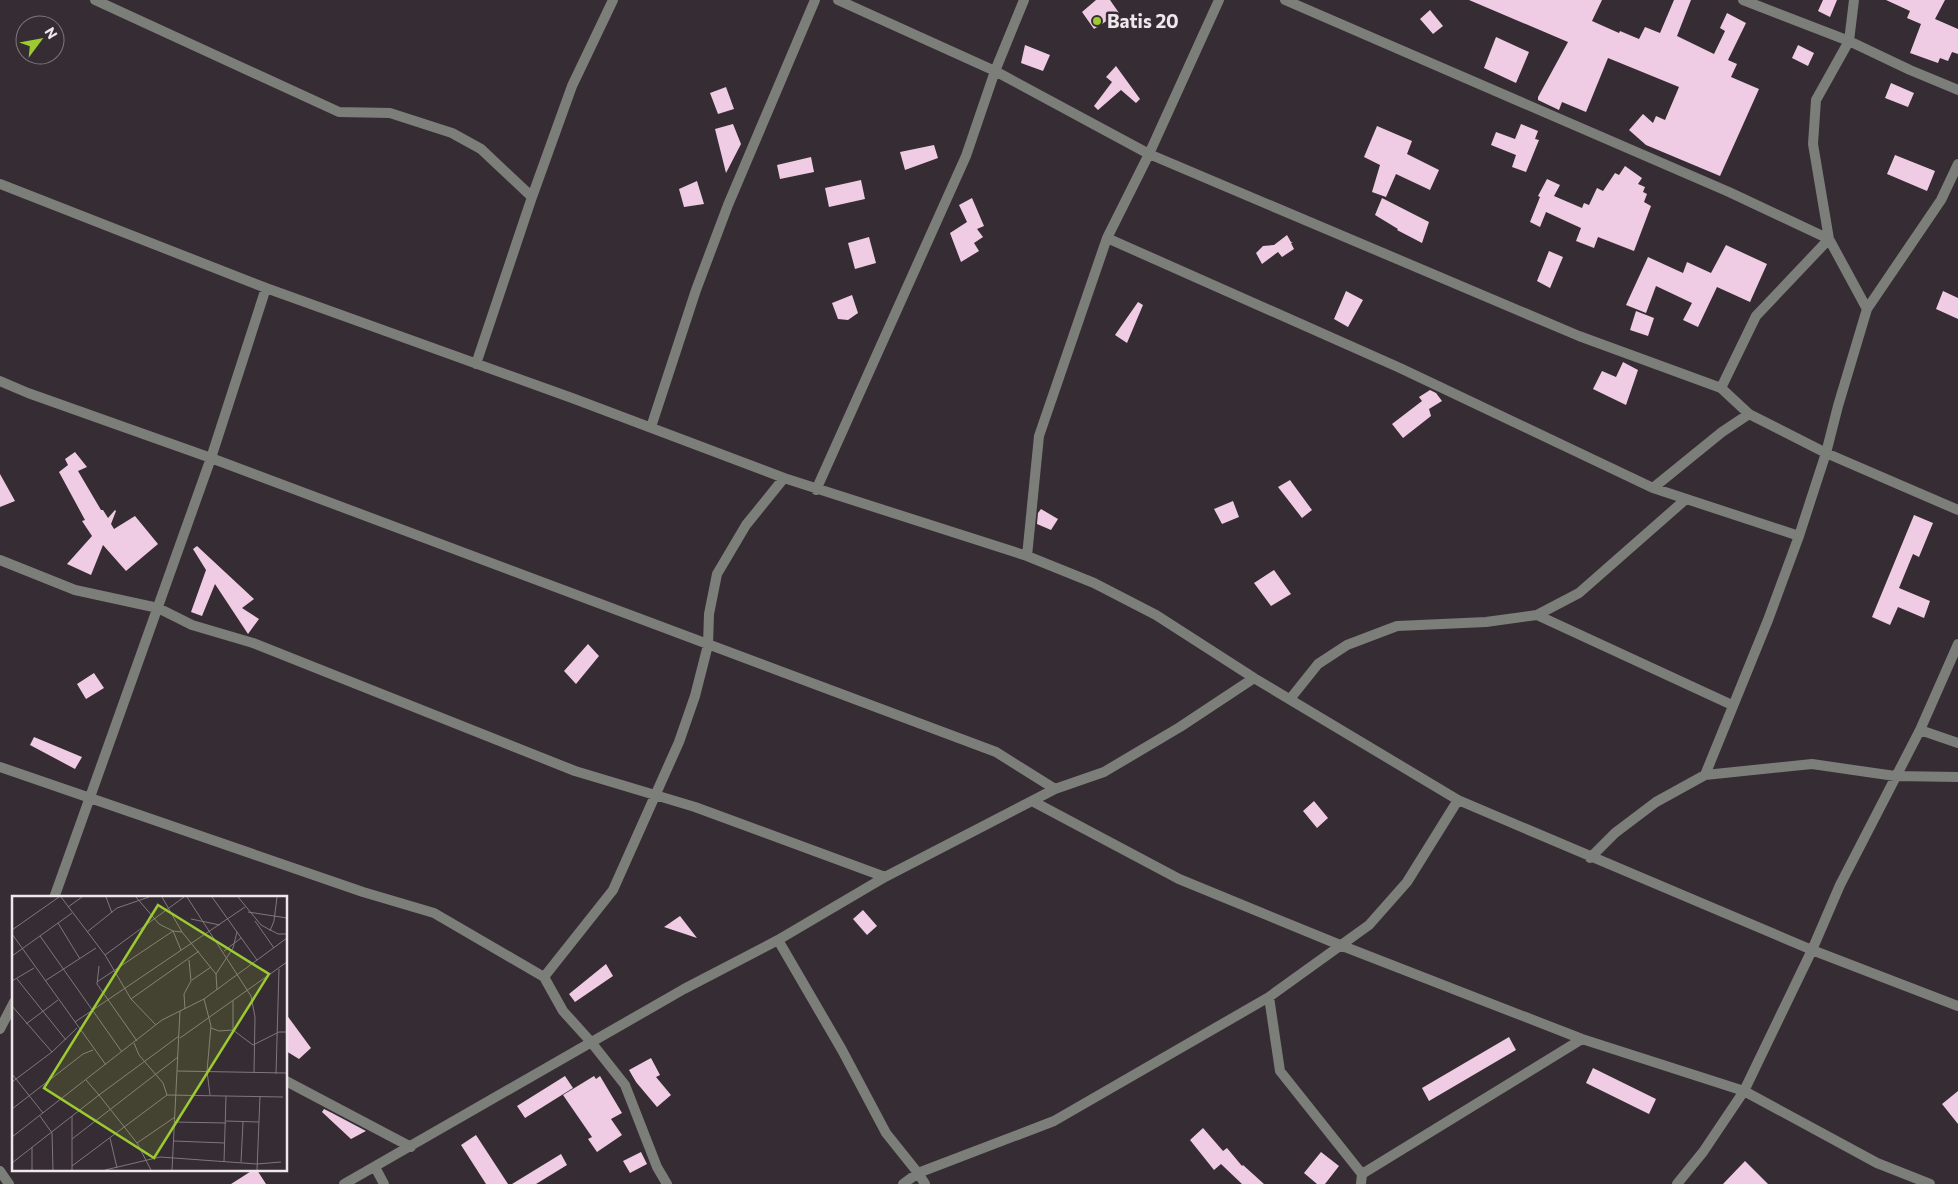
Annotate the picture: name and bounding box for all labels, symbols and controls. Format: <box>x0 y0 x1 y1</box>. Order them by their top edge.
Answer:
place label: Batis 20 <box>1107 9 1179 32</box>
north arrow <box>15 15 65 65</box>
marker: Batis 20 <box>1091 15 1103 27</box>
text: N <box>41 24 61 42</box>
inset map <box>12 896 288 1172</box>

